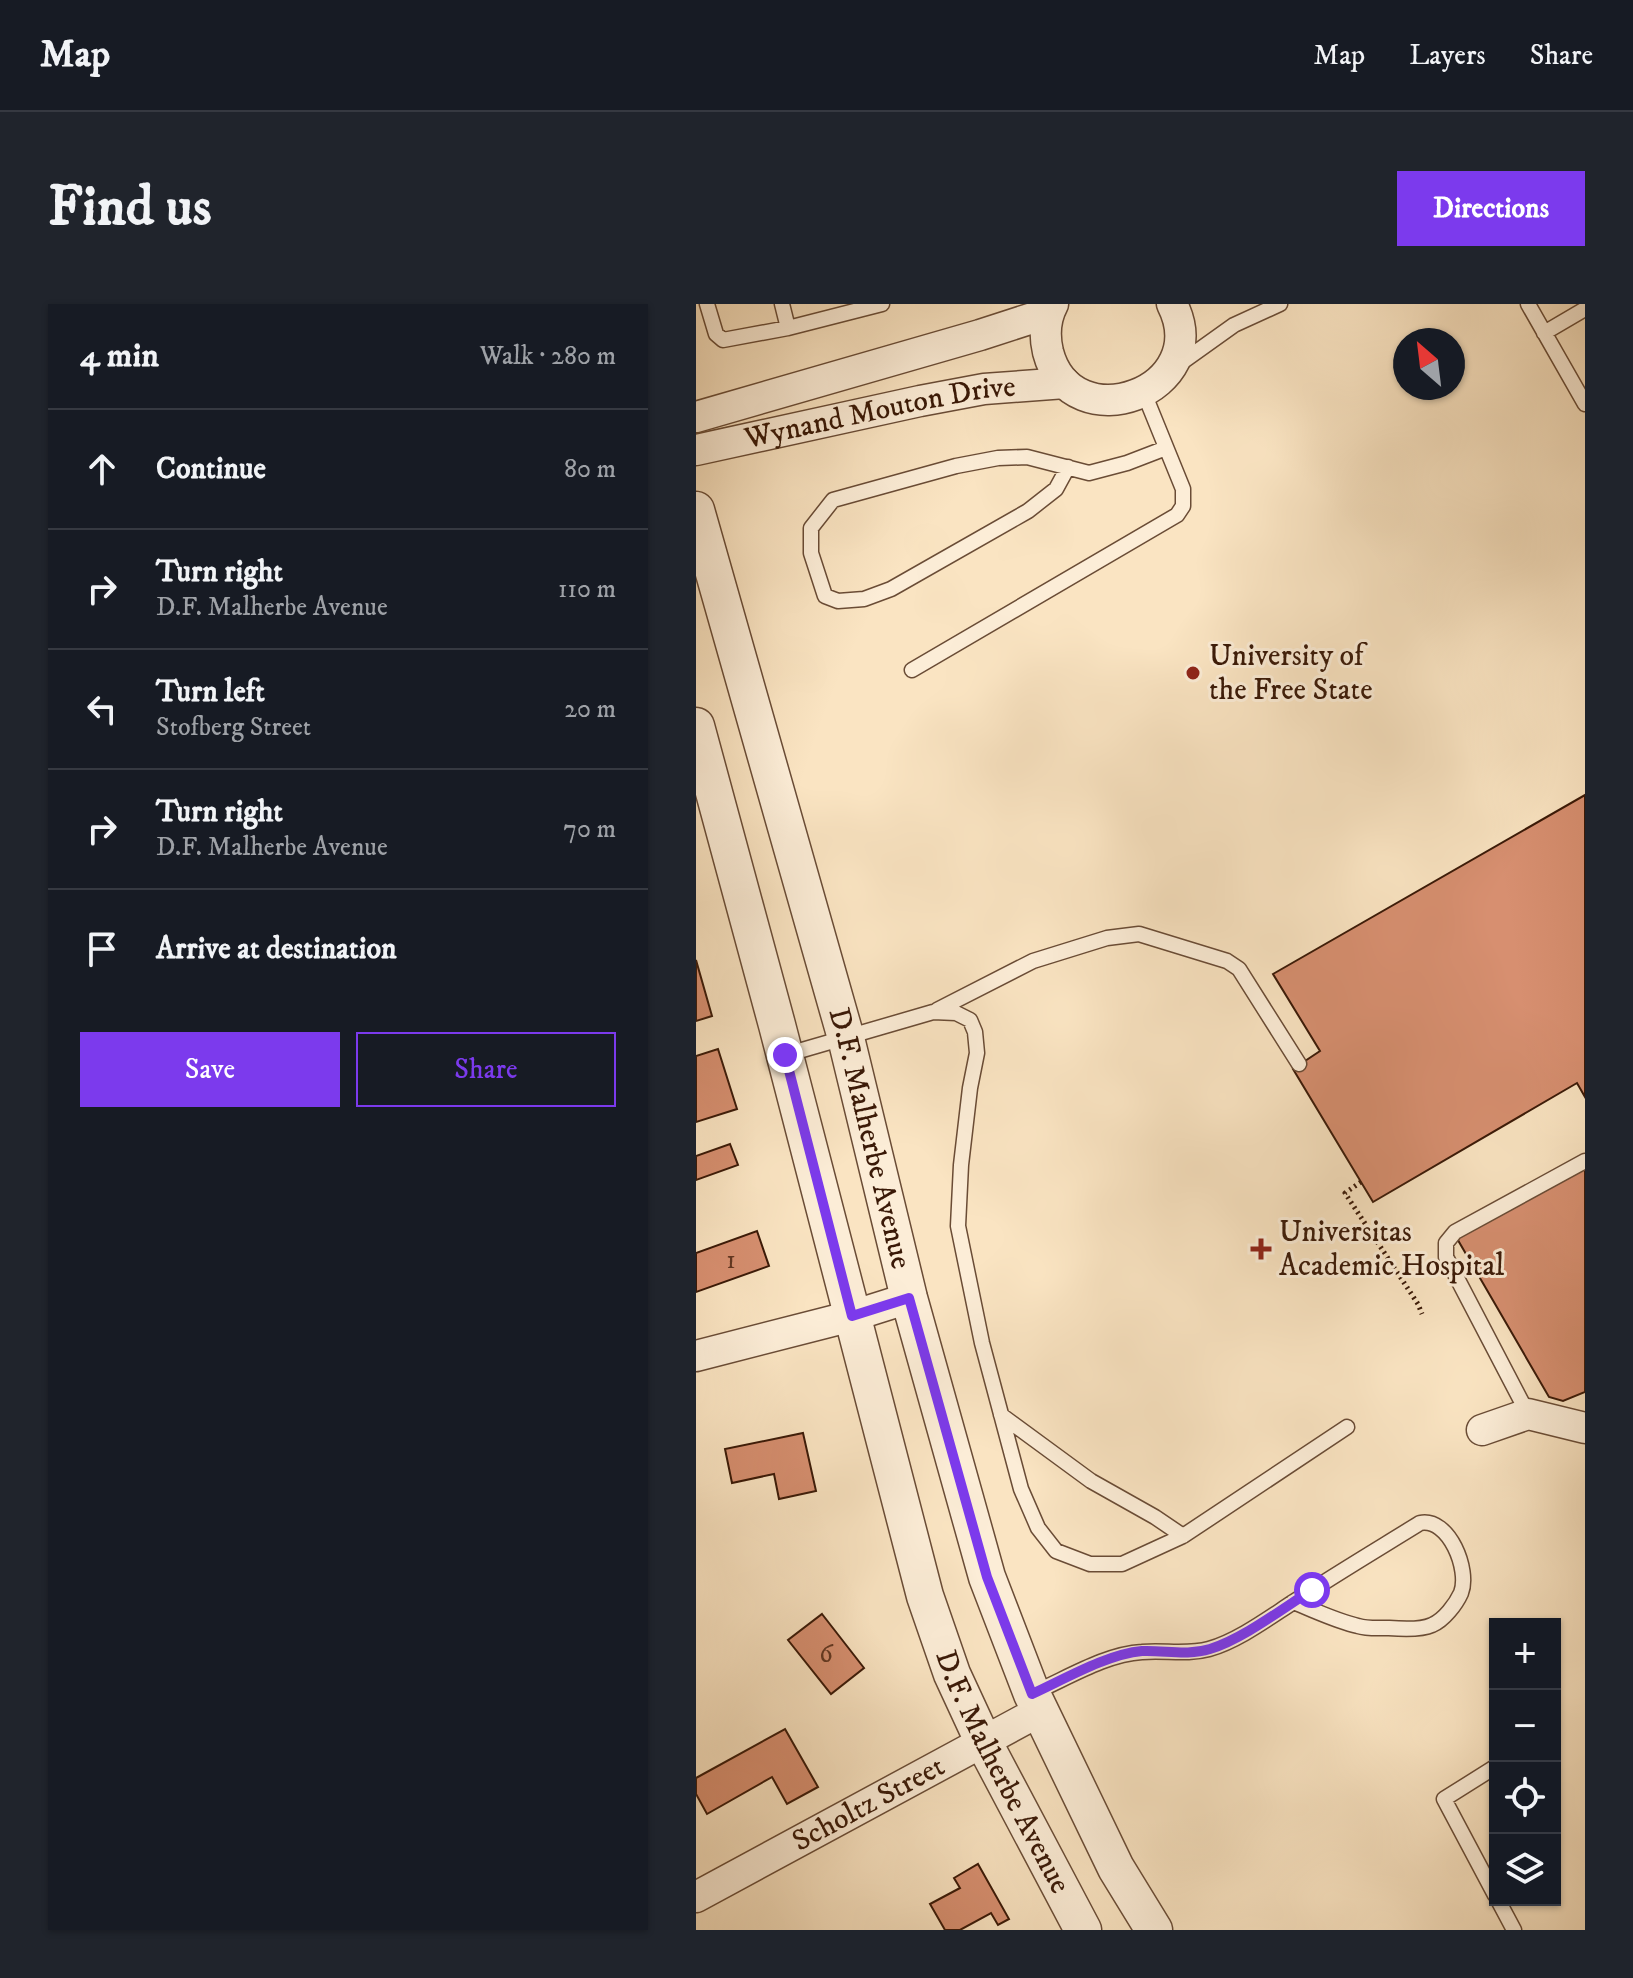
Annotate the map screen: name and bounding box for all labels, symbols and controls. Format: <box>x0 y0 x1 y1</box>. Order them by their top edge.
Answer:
text: Map <box>40 31 110 79</box>
text: Map <box>1314 38 1365 73</box>
text: Layers <box>1409 38 1486 73</box>
text: Share <box>1530 38 1593 73</box>
button: Directions <box>1397 171 1585 246</box>
text: Find us <box>48 173 212 243</box>
north arrow <box>1393 328 1465 400</box>
text: 4 min <box>80 335 159 377</box>
text: Walk · 280 m <box>480 340 616 373</box>
street label: Wynand Mouton Drive <box>740 368 1017 458</box>
icon: ahead <box>80 447 124 491</box>
text: Continue <box>156 451 266 488</box>
text: 80 m <box>564 453 616 486</box>
text: Turn right <box>156 554 283 591</box>
icon: right <box>80 567 124 611</box>
text: 110 m <box>558 573 616 606</box>
text: D.F. Malherbe Avenue <box>156 591 388 624</box>
place label: University of the Free State <box>1209 638 1373 709</box>
marker: University of the Free State <box>1184 664 1202 682</box>
text: Turn left <box>156 674 265 711</box>
icon: left <box>80 687 124 731</box>
text: 20 m <box>564 693 616 726</box>
text: Stofberg Street <box>156 711 311 744</box>
text: Turn right <box>156 794 283 831</box>
icon: right <box>80 807 124 851</box>
text: 70 m <box>563 813 616 846</box>
text: D.F. Malherbe Avenue <box>156 831 388 864</box>
icon: arrive <box>80 927 124 971</box>
text: Arrive at destination <box>156 931 397 968</box>
street label: D.F. Malherbe Avenue <box>820 1004 920 1273</box>
button: Save <box>80 1032 340 1107</box>
button: Share <box>356 1032 616 1107</box>
route end <box>767 1037 803 1073</box>
place label: Universitas Academic Hospital <box>1279 1214 1504 1285</box>
marker: Universitas Academic Hospital <box>1250 1238 1272 1260</box>
house number: 1 <box>726 1244 736 1277</box>
route start <box>1294 1572 1330 1608</box>
map controls <box>1489 1618 1561 1906</box>
button: + <box>1489 1618 1561 1690</box>
house number: 6 <box>819 1638 834 1671</box>
street label: D.F. Malherbe Avenue <box>927 1645 1079 1900</box>
button: − <box>1489 1690 1561 1762</box>
street label: Scholtz Street <box>786 1748 951 1860</box>
button: locate <box>1489 1762 1561 1834</box>
button: layers <box>1489 1834 1561 1906</box>

